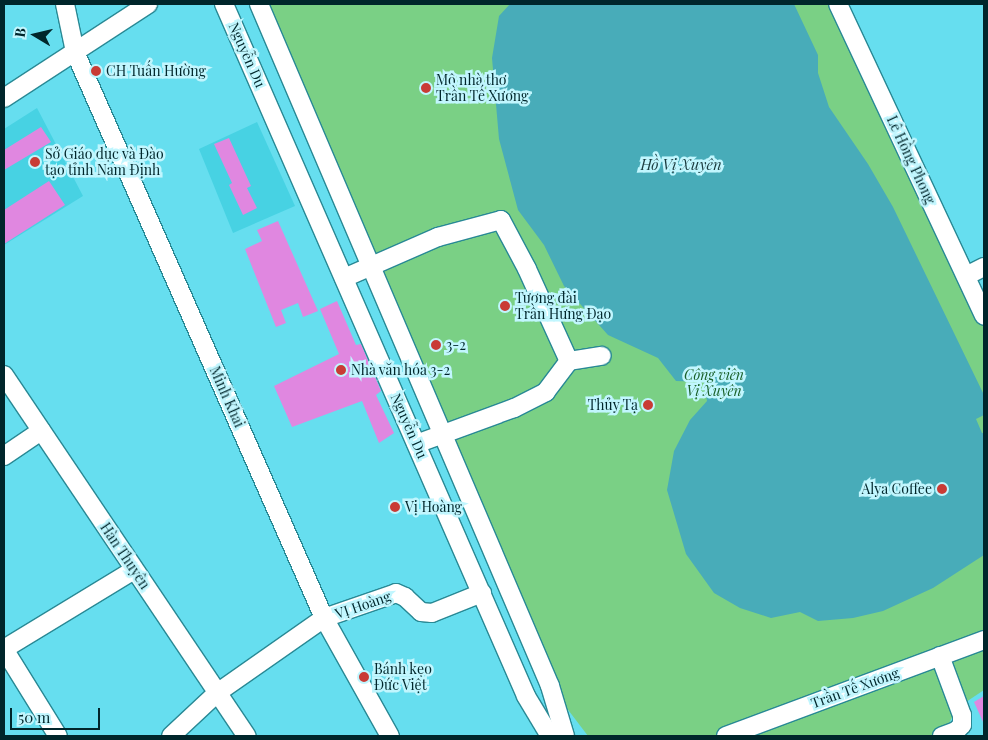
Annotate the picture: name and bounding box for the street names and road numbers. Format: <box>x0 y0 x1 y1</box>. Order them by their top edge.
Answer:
street label: Nguyễn Du <box>225 20 269 90</box>
street label: Lê Hồng Phong <box>883 113 939 207</box>
street label: Minh Khai <box>206 364 248 430</box>
street label: Nguyễn Du <box>387 391 431 461</box>
street label: Hàn Thuyên <box>97 520 153 592</box>
street label: VỊ Hoàng <box>333 588 393 622</box>
street label: Trần Tế Xương <box>808 664 902 712</box>

